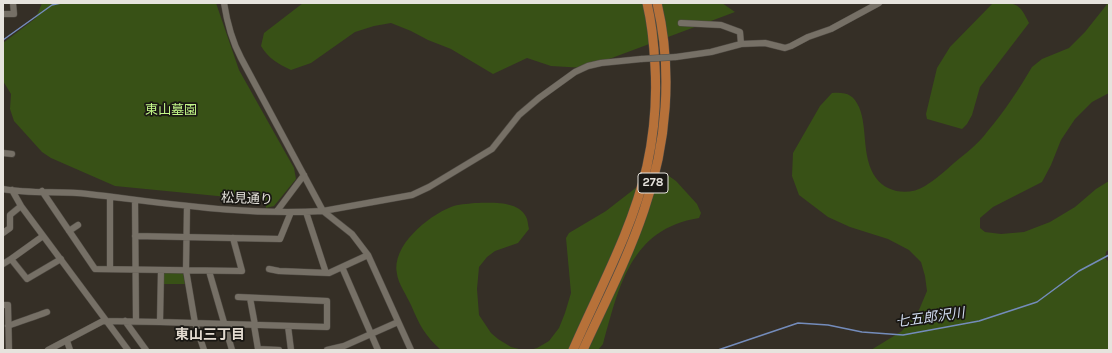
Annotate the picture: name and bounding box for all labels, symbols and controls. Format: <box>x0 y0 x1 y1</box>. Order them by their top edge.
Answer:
park label: 東山墓園 <box>145 102 197 118</box>
road number: 278 <box>638 173 668 193</box>
street label: 松見通り <box>221 190 273 208</box>
water label: 七五郎沢川 <box>894 305 966 331</box>
district label: 東山三丁目 <box>175 327 245 343</box>

